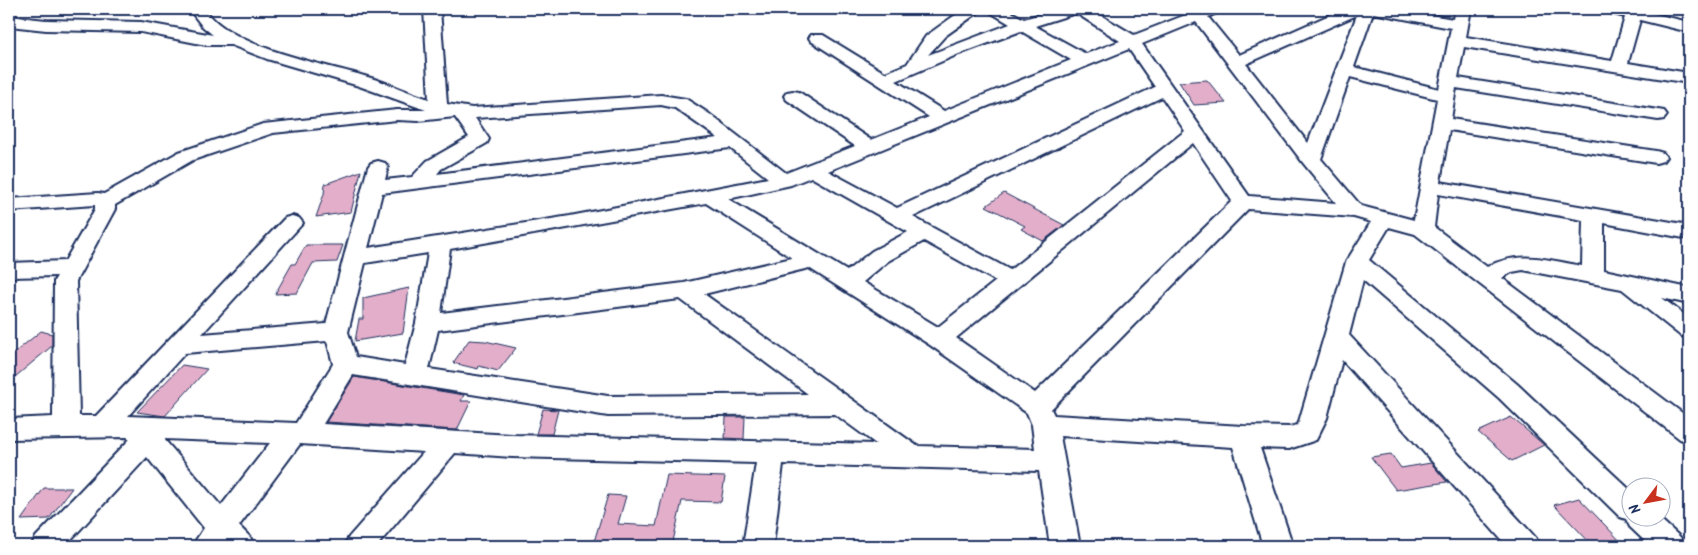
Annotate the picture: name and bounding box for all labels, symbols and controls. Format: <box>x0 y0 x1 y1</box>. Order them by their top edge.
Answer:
north arrow <box>1620 478 1670 528</box>
text: N <box>1624 499 1647 518</box>

